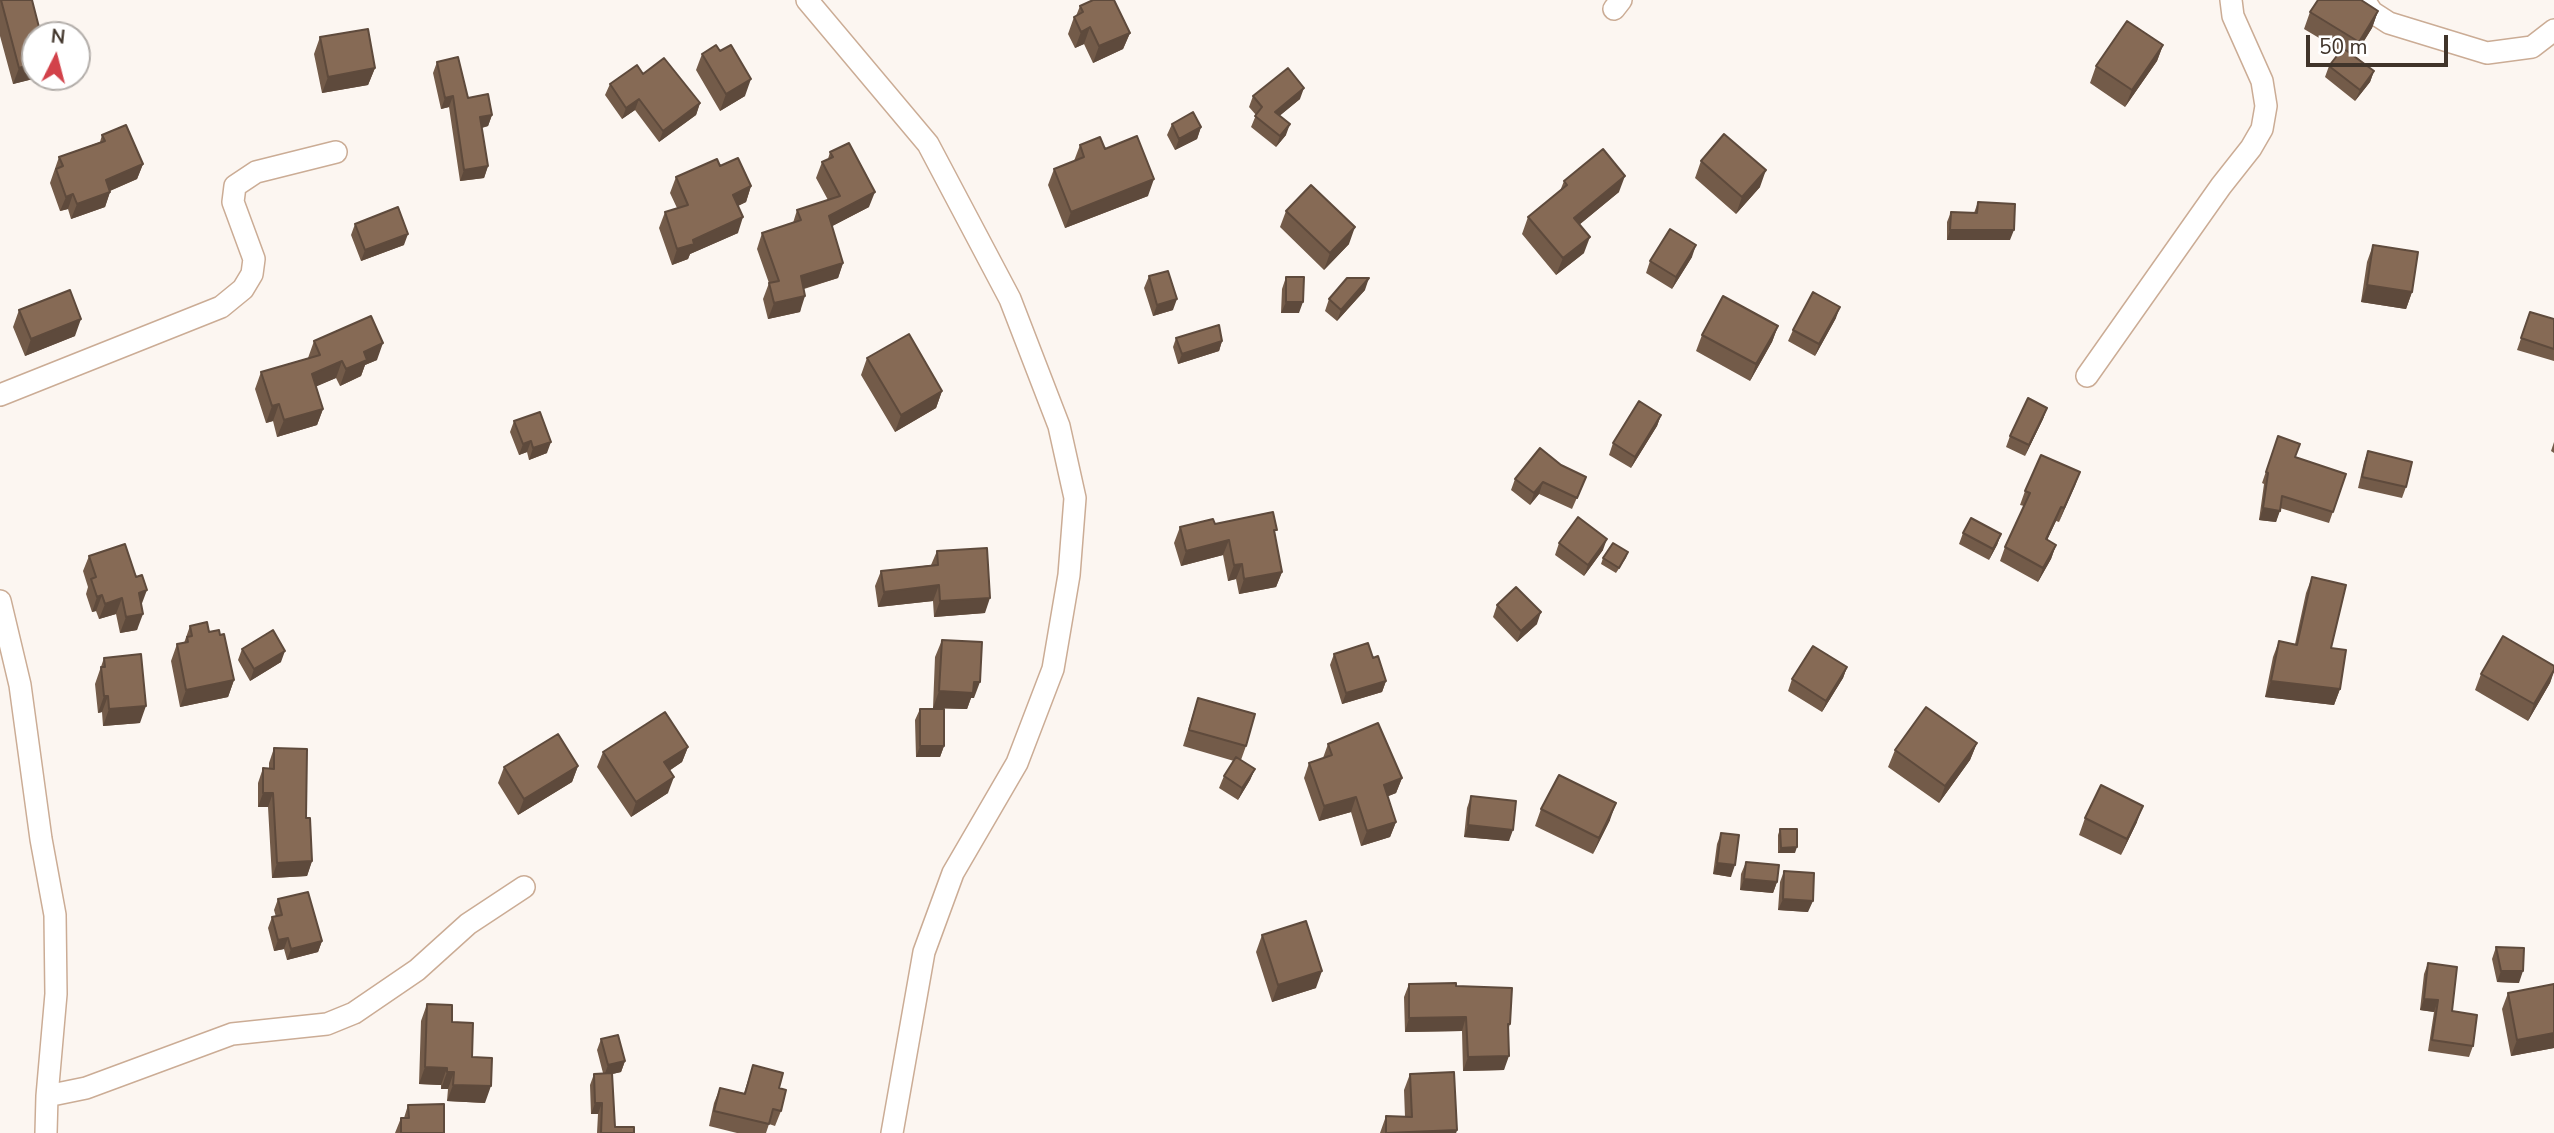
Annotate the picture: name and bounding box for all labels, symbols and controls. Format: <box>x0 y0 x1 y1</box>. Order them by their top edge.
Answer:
north arrow <box>21 21 91 91</box>
scale bar <box>2309 21 2451 65</box>
text: N <box>50 23 66 51</box>
text: 50 m <box>2319 33 2368 61</box>

